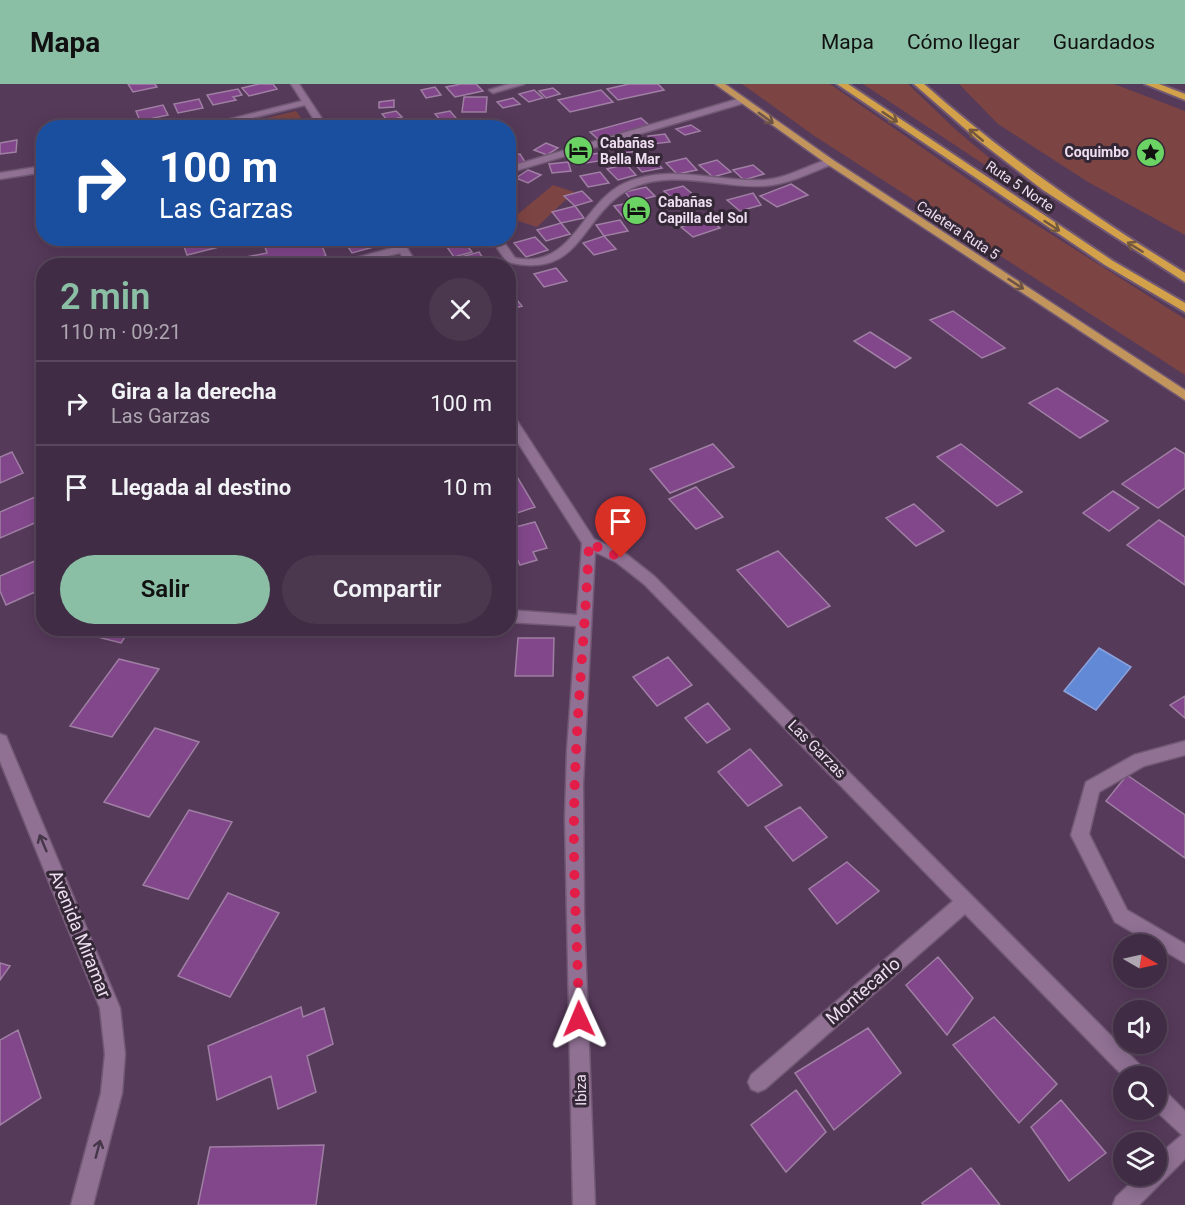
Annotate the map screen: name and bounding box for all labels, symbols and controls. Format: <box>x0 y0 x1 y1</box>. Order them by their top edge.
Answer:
text: Mapa <box>30 26 100 59</box>
text: Mapa <box>821 30 874 54</box>
text: Cómo llegar <box>907 30 1020 54</box>
text: Guardados <box>1053 30 1155 54</box>
one-way arrow <box>882 111 898 123</box>
one-way arrow <box>758 112 774 124</box>
one-way arrow <box>968 128 984 141</box>
hotel icon: Cabañas Bella Mar <box>563 135 595 167</box>
place label: Cabañas Bella Mar <box>600 135 660 167</box>
place icon: Coquimbo <box>1134 136 1166 168</box>
text: 100 m <box>159 143 278 192</box>
icon: right <box>60 144 138 222</box>
place label: Coquimbo <box>1065 144 1129 160</box>
street label: Ruta 5 Norte <box>983 157 1057 215</box>
text: Las Garzas <box>159 193 293 225</box>
hotel icon: Cabañas Capilla del Sol <box>621 194 653 226</box>
place label: Cabañas Capilla del Sol <box>658 194 747 226</box>
street label: Caletera Ruta 5 <box>914 197 1002 263</box>
one-way arrow <box>1043 220 1060 232</box>
one-way arrow <box>1127 241 1144 253</box>
text: 2 min <box>60 276 150 318</box>
button: close <box>429 278 492 341</box>
one-way arrow <box>1007 278 1024 290</box>
text: 110 m · 09:21 <box>60 320 181 344</box>
text: Gira a la derecha <box>111 379 277 404</box>
icon: right <box>60 387 93 420</box>
text: 100 m <box>430 391 492 416</box>
text: Las Garzas <box>111 404 210 428</box>
icon: arrive <box>60 471 93 504</box>
text: Llegada al destino <box>111 475 291 500</box>
text: 10 m <box>443 475 492 500</box>
pin <box>595 496 646 558</box>
icon: arrive <box>604 505 637 538</box>
button: Salir <box>60 555 270 624</box>
button: Compartir <box>282 555 492 624</box>
street label: Las Garzas <box>784 716 850 782</box>
one-way arrow <box>37 834 48 853</box>
street label: Avenida Miramar <box>45 867 116 1001</box>
north arrow <box>1113 934 1167 988</box>
map controls <box>1113 934 1167 1186</box>
street label: Montecarlo <box>821 953 904 1029</box>
position arrow <box>547 987 611 1051</box>
button: sound <box>1113 1000 1167 1054</box>
button: search <box>1113 1066 1167 1120</box>
street label: Ibiza <box>572 1074 590 1106</box>
button: layers <box>1113 1132 1167 1186</box>
one-way arrow <box>92 1139 104 1158</box>

